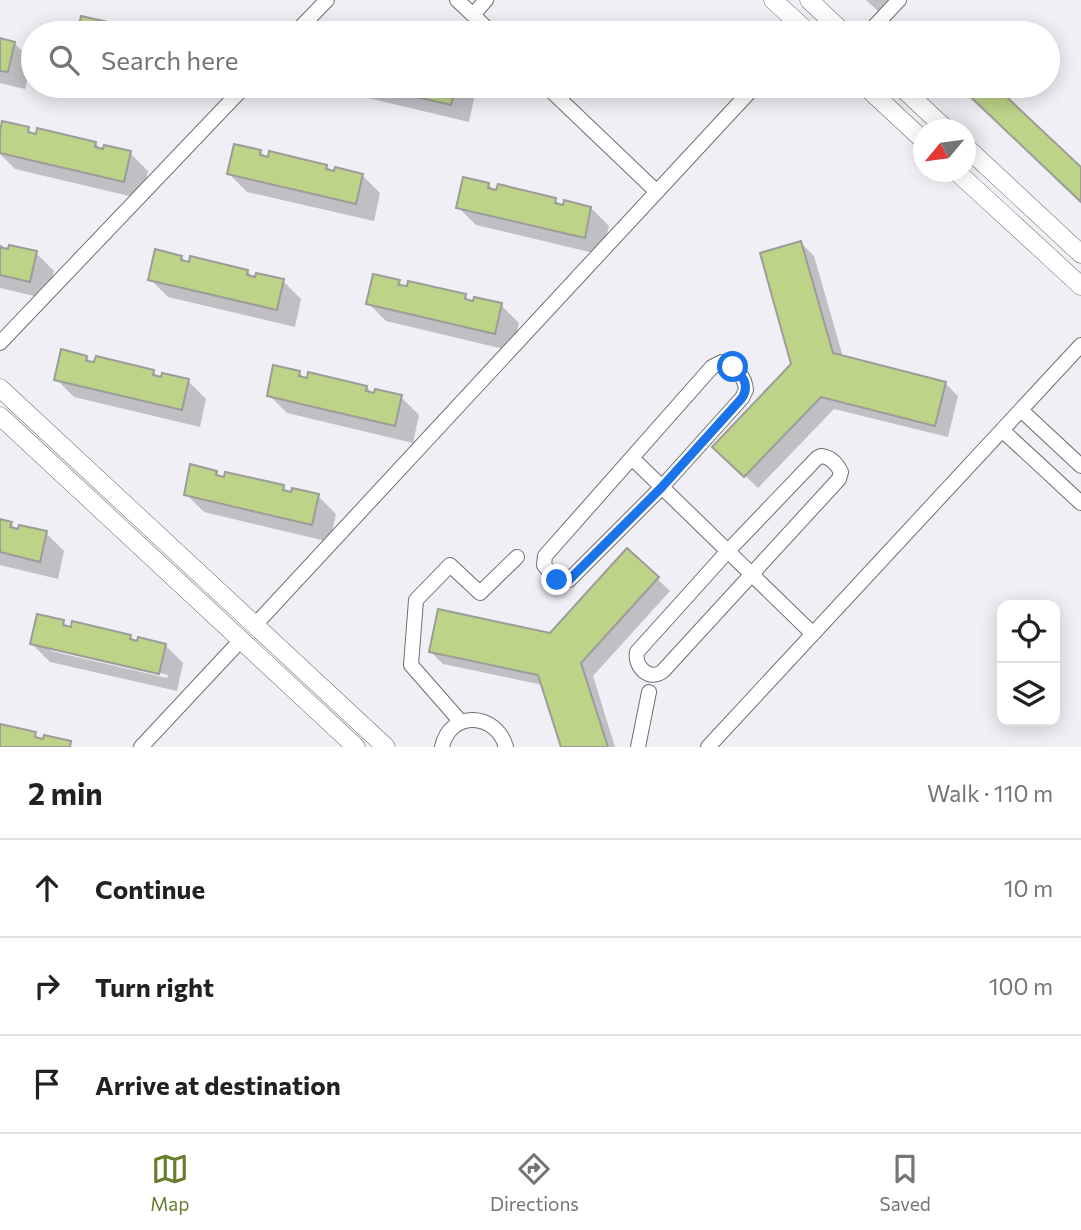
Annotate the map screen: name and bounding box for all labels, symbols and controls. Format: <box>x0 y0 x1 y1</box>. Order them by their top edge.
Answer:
search box <box>21 21 1060 98</box>
icon: search <box>45 41 83 79</box>
text: Search here <box>101 44 239 75</box>
north arrow <box>913 119 976 182</box>
route start <box>717 351 748 382</box>
route end <box>541 564 572 595</box>
map controls <box>997 600 1060 726</box>
button: locate <box>997 600 1060 663</box>
button: layers <box>997 663 1060 726</box>
text: 2 min <box>28 774 103 811</box>
text: Walk · 110 m <box>927 779 1053 807</box>
icon: ahead <box>28 869 66 907</box>
text: Continue <box>95 873 205 904</box>
text: 10 m <box>1004 874 1053 902</box>
icon: right <box>28 967 66 1005</box>
text: Turn right <box>95 971 214 1002</box>
text: 100 m <box>989 972 1053 1000</box>
icon: arrive <box>28 1065 66 1103</box>
text: Arrive at destination <box>95 1069 341 1100</box>
tab: Map <box>150 1150 189 1215</box>
tab: Directions <box>490 1150 579 1215</box>
tab: Saved <box>879 1150 931 1215</box>

